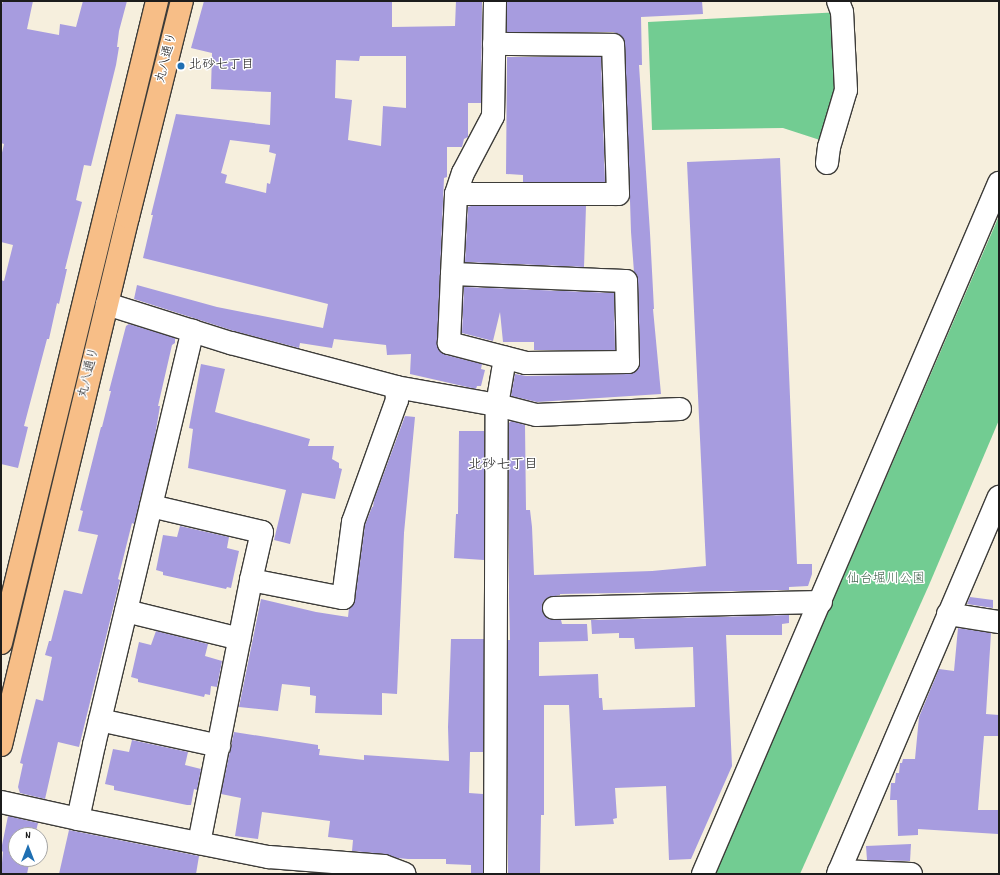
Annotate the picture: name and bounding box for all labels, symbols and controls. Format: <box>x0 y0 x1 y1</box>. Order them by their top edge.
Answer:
street label: 丸八通り <box>154 31 182 85</box>
place label: 北砂七丁目 <box>189 58 254 74</box>
marker: 北砂七丁目 <box>176 61 186 71</box>
street label: 丸八通り <box>76 346 104 400</box>
district label: 北砂七丁目 <box>468 457 538 473</box>
park label: 仙台堀川公園 <box>847 572 925 588</box>
north arrow <box>8 827 48 867</box>
text: N <box>25 828 31 844</box>

